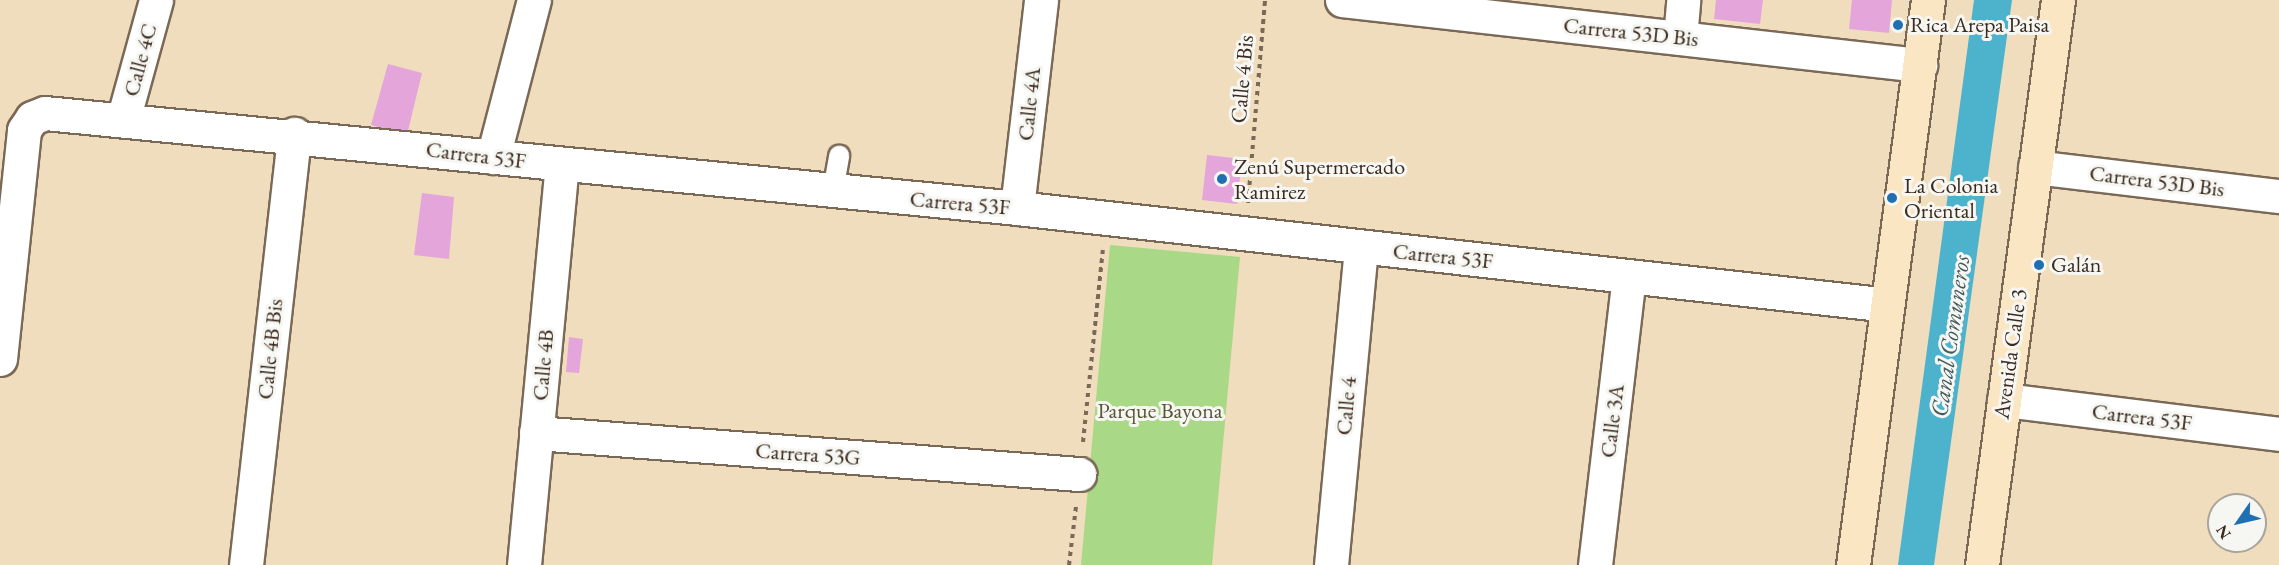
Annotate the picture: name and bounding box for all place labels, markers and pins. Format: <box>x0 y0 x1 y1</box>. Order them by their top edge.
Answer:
place label: Rica Arepa Paisa <box>1910 12 2049 38</box>
marker: Rica Arepa Paisa <box>1891 18 1905 32</box>
place label: Zenú Supermercado Ramirez <box>1234 153 1405 204</box>
marker: Zenú Supermercado Ramirez <box>1215 172 1229 186</box>
place label: La Colonia Oriental <box>1904 172 1998 224</box>
marker: La Colonia Oriental <box>1885 191 1899 205</box>
place label: Galán <box>2051 252 2101 278</box>
marker: Galán <box>2032 258 2046 272</box>

